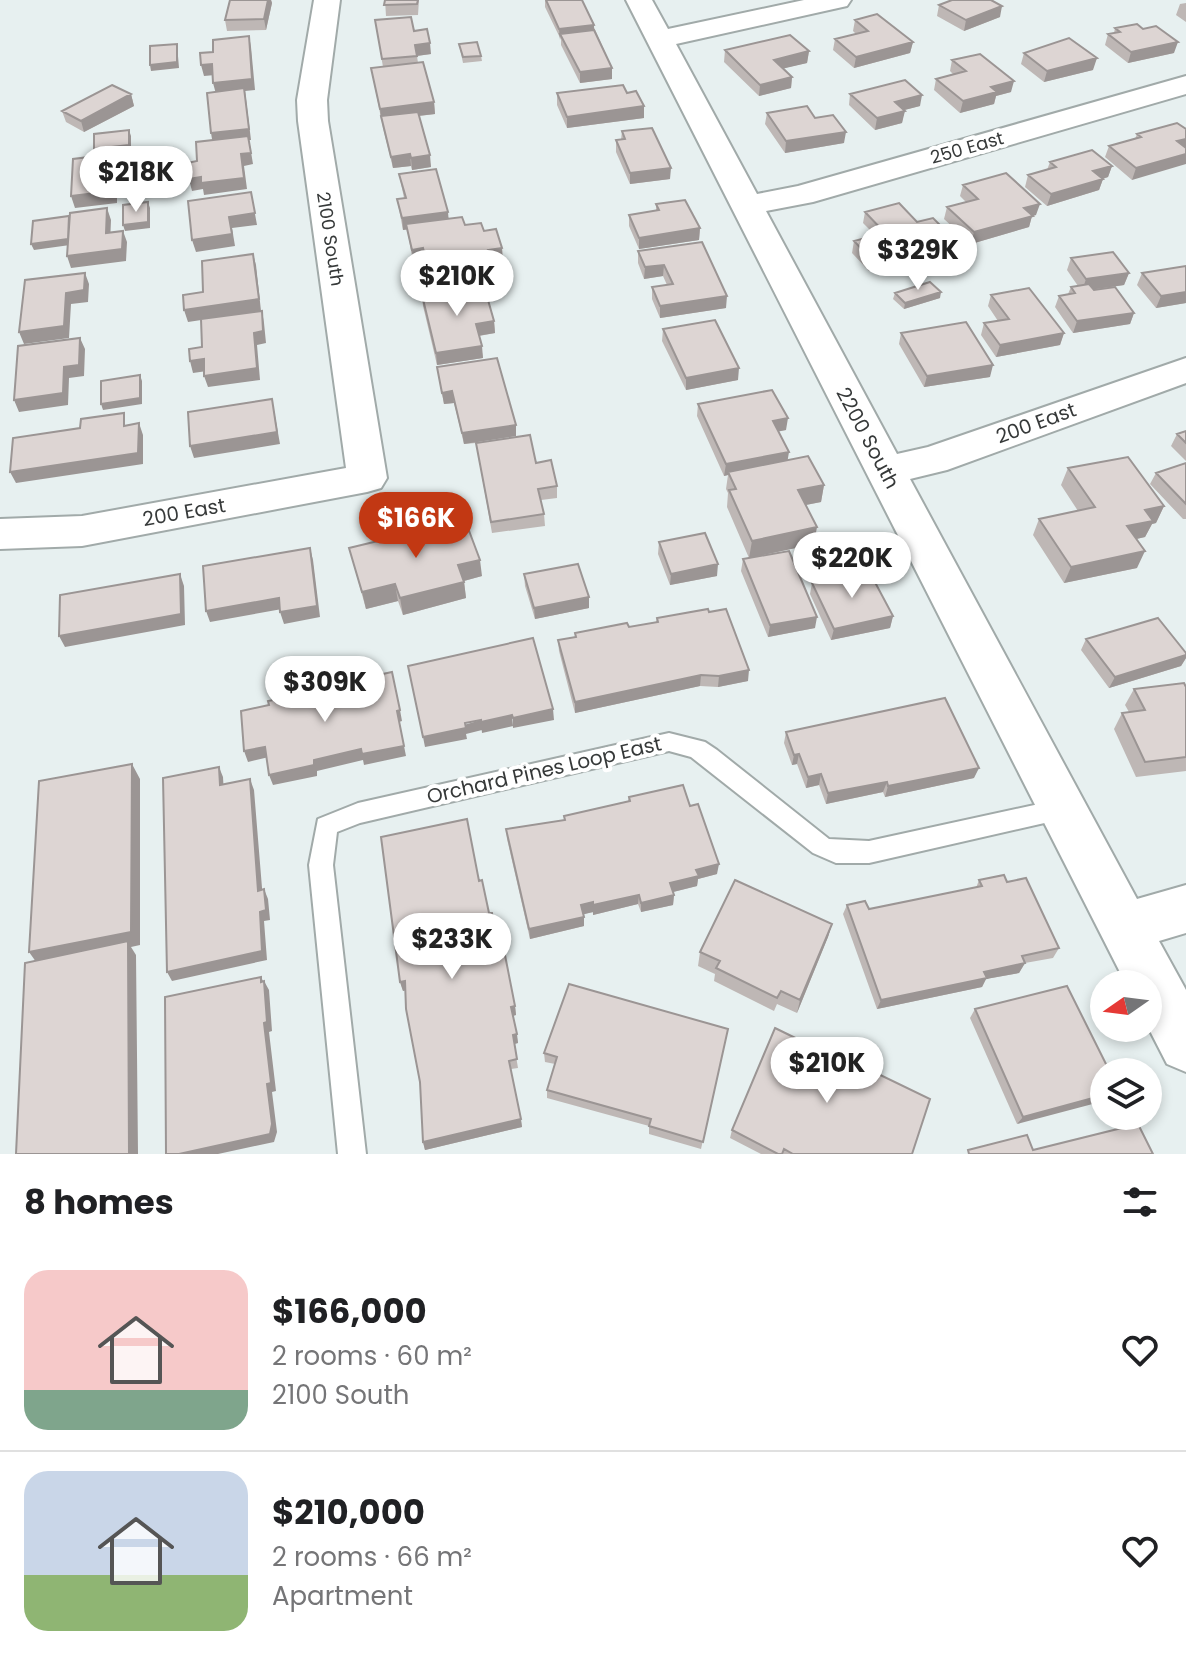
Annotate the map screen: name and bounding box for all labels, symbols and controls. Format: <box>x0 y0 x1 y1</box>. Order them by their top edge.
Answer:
street label: 250 East <box>927 125 1006 170</box>
pin: $218K <box>80 146 192 214</box>
text: $218K <box>98 154 174 190</box>
street label: 2100 South <box>311 190 350 288</box>
pin: $329K <box>862 224 974 292</box>
text: $329K <box>877 232 959 268</box>
pin: $210K <box>401 250 513 318</box>
text: $210K <box>419 258 495 294</box>
street label: 2200 South <box>830 382 906 494</box>
street label: 200 East <box>992 396 1080 450</box>
street label: 200 East <box>140 491 228 533</box>
pin: $166K <box>360 492 472 560</box>
text: $166K <box>377 500 455 536</box>
pin: $220K <box>796 532 908 600</box>
text: $220K <box>811 540 893 576</box>
pin: $309K <box>269 656 381 724</box>
text: $309K <box>283 664 367 700</box>
street label: Orchard Pines Loop East <box>424 729 664 811</box>
pin: $233K <box>396 913 508 981</box>
text: $233K <box>411 921 493 957</box>
north arrow <box>1090 970 1162 1042</box>
map controls <box>1090 970 1162 1130</box>
pin: $210K <box>771 1037 883 1105</box>
text: $210K <box>789 1045 865 1081</box>
button: layers <box>1090 1058 1162 1130</box>
text: 8 homes <box>24 1178 174 1226</box>
icon: filters <box>1118 1180 1162 1224</box>
text: $166,000 <box>272 1287 427 1335</box>
icon: home <box>88 1302 184 1398</box>
icon: heart <box>1118 1328 1162 1372</box>
text: 2 rooms · 60 m² <box>272 1338 472 1374</box>
text: 2100 South <box>272 1377 410 1413</box>
text: $210,000 <box>272 1488 425 1536</box>
icon: home <box>88 1503 184 1599</box>
icon: heart <box>1118 1529 1162 1573</box>
text: 2 rooms · 66 m² <box>272 1539 472 1575</box>
text: Apartment <box>272 1578 413 1614</box>

